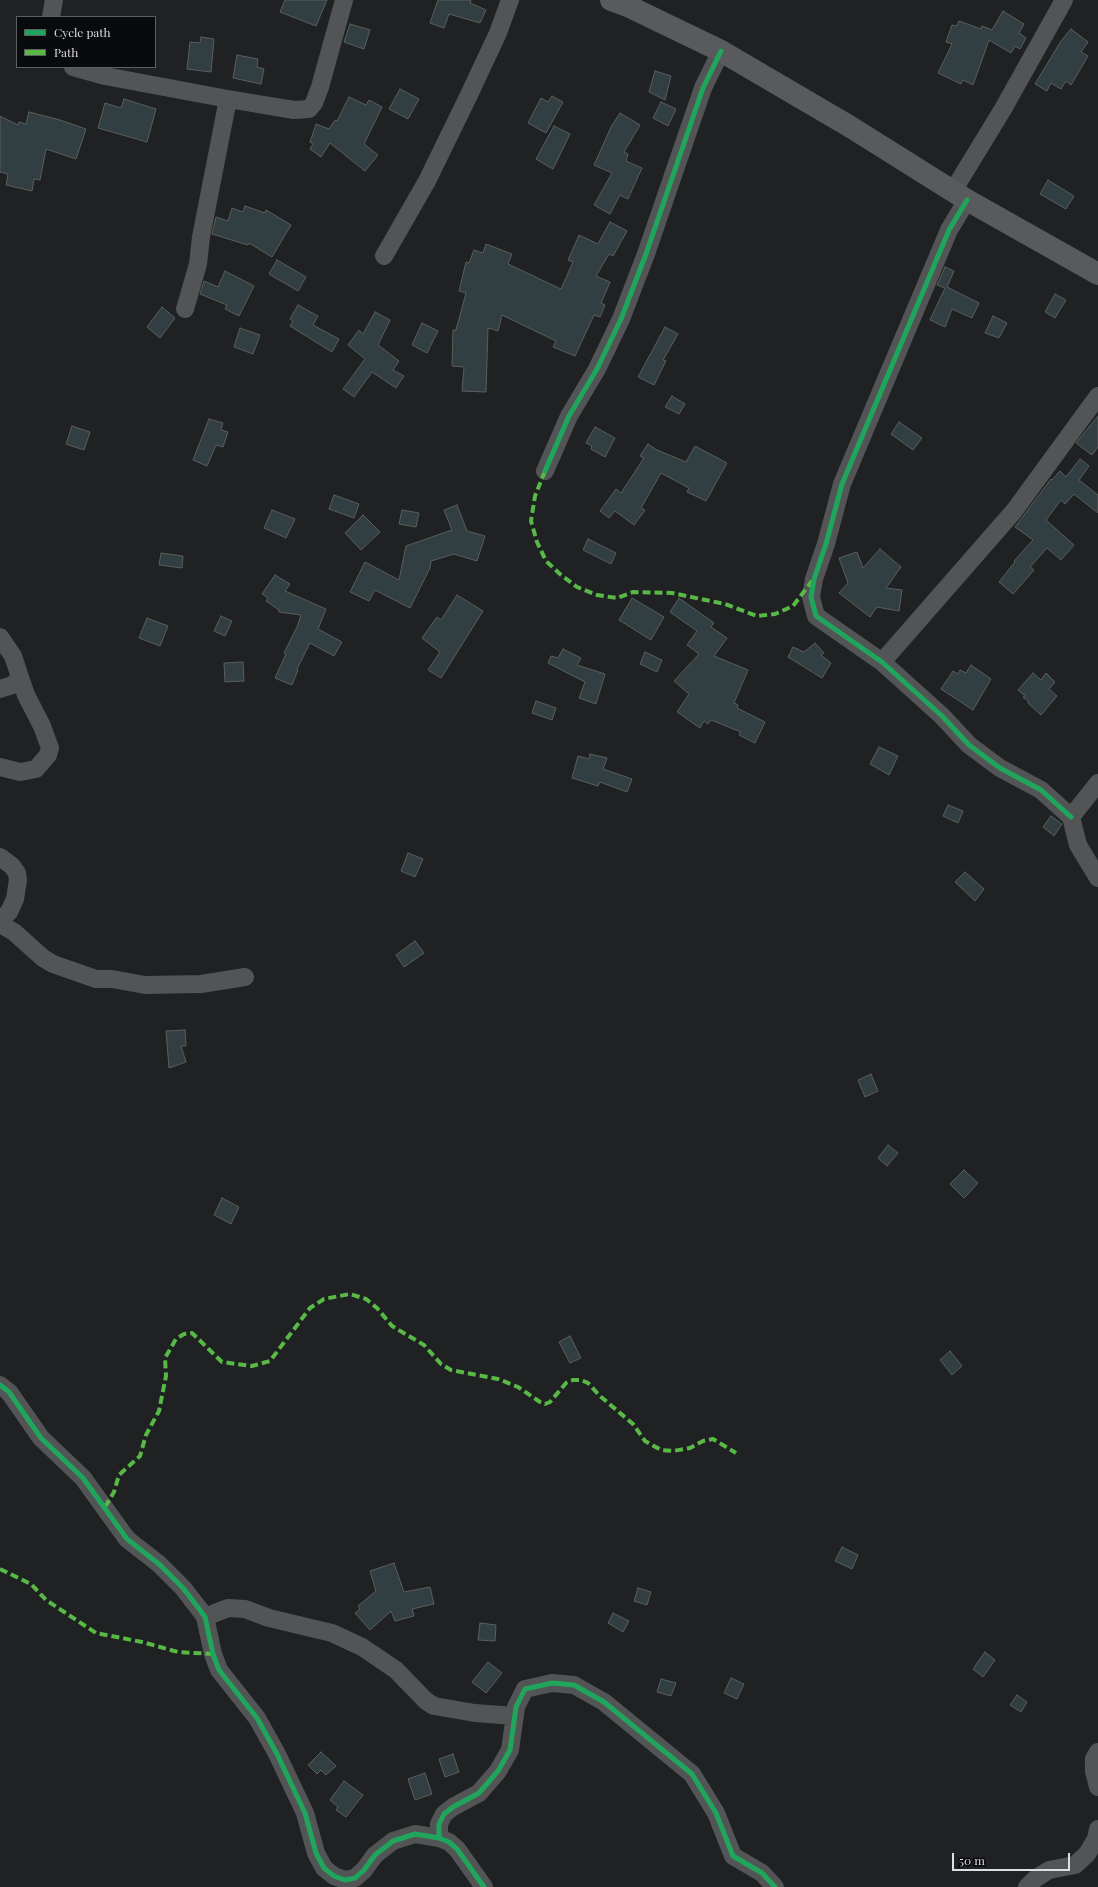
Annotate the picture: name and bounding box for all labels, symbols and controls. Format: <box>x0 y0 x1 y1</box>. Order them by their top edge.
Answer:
legend <box>16 16 156 68</box>
text: Cycle path <box>54 24 111 40</box>
text: Path <box>54 44 78 60</box>
scale bar <box>954 1845 1072 1871</box>
text: 50 m <box>959 1852 985 1868</box>

